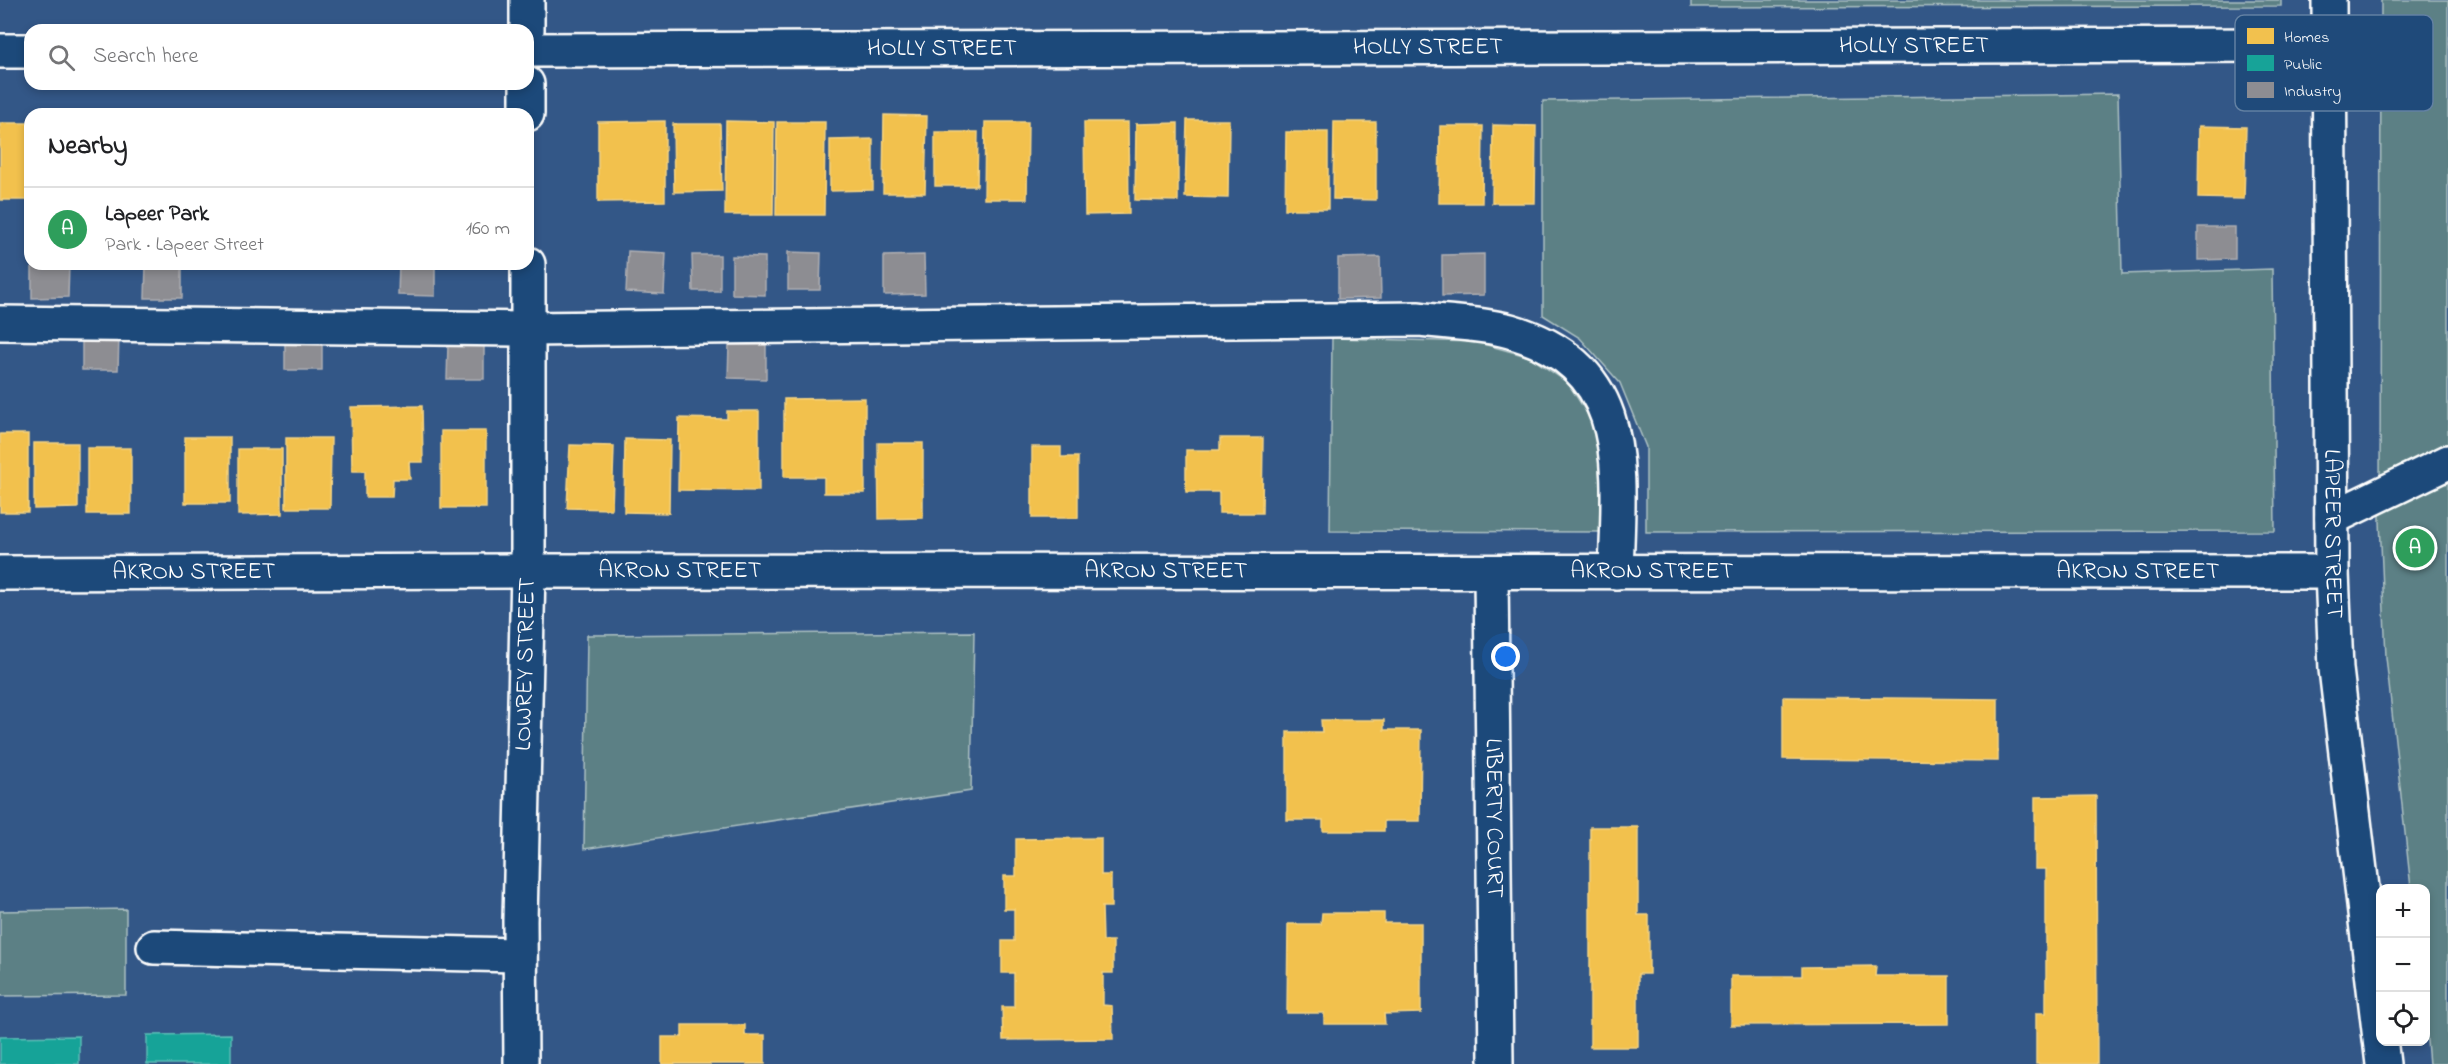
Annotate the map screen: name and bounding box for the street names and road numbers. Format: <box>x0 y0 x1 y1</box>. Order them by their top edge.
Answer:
street label: HOLLY STREET <box>1839 28 1989 64</box>
street label: HOLLY STREET <box>1353 30 1503 65</box>
street label: HOLLY STREET <box>867 31 1017 67</box>
street label: LAPEER STREET <box>2314 449 2351 620</box>
street label: AKRON STREET <box>112 554 276 590</box>
street label: AKRON STREET <box>598 554 762 589</box>
street label: AKRON STREET <box>1084 554 1248 589</box>
street label: AKRON STREET <box>1570 554 1734 589</box>
street label: AKRON STREET <box>2056 554 2220 589</box>
street label: LOWREY STREET <box>506 577 545 751</box>
street label: LIBERTY COURT <box>1475 738 1512 898</box>

